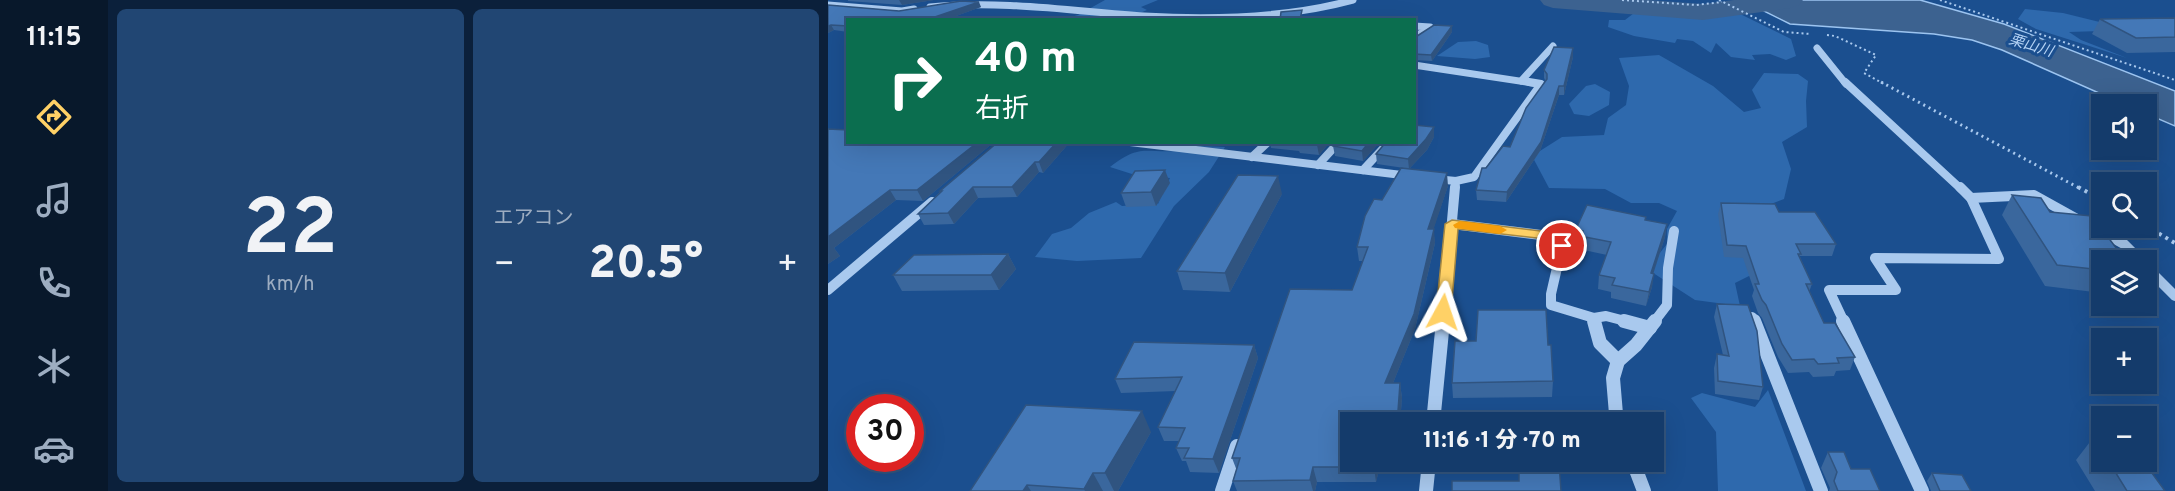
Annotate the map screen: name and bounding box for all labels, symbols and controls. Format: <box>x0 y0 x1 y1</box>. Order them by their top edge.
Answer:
text: 11:15 <box>26 21 82 55</box>
water label: 栗山川 <box>2006 31 2057 63</box>
text: 40 m <box>975 34 1077 87</box>
icon: right <box>876 42 954 120</box>
text: 右折 <box>975 93 1029 127</box>
map controls <box>2091 94 2157 472</box>
button: sound <box>2091 94 2157 160</box>
icon: directions <box>33 96 75 138</box>
button: search <box>2091 172 2157 238</box>
icon: music <box>33 179 75 221</box>
text: 22 <box>243 183 338 282</box>
text: エアコン <box>494 206 574 232</box>
pin <box>1536 220 1587 271</box>
icon: arrive <box>1545 229 1578 262</box>
text: 20.5° <box>588 237 703 294</box>
text: − <box>494 245 515 287</box>
text: + <box>777 245 798 287</box>
button: layers <box>2091 250 2157 316</box>
icon: phone <box>33 262 75 304</box>
text: km/h <box>266 272 315 298</box>
position arrow <box>1411 280 1475 344</box>
button: + <box>2091 328 2157 394</box>
icon: climate <box>33 345 75 387</box>
speed limit sign: 30 <box>846 394 924 472</box>
button: − <box>2091 406 2157 472</box>
icon: car <box>33 428 75 470</box>
text: 11:16 · 1 分 · 70 m <box>1423 428 1581 455</box>

